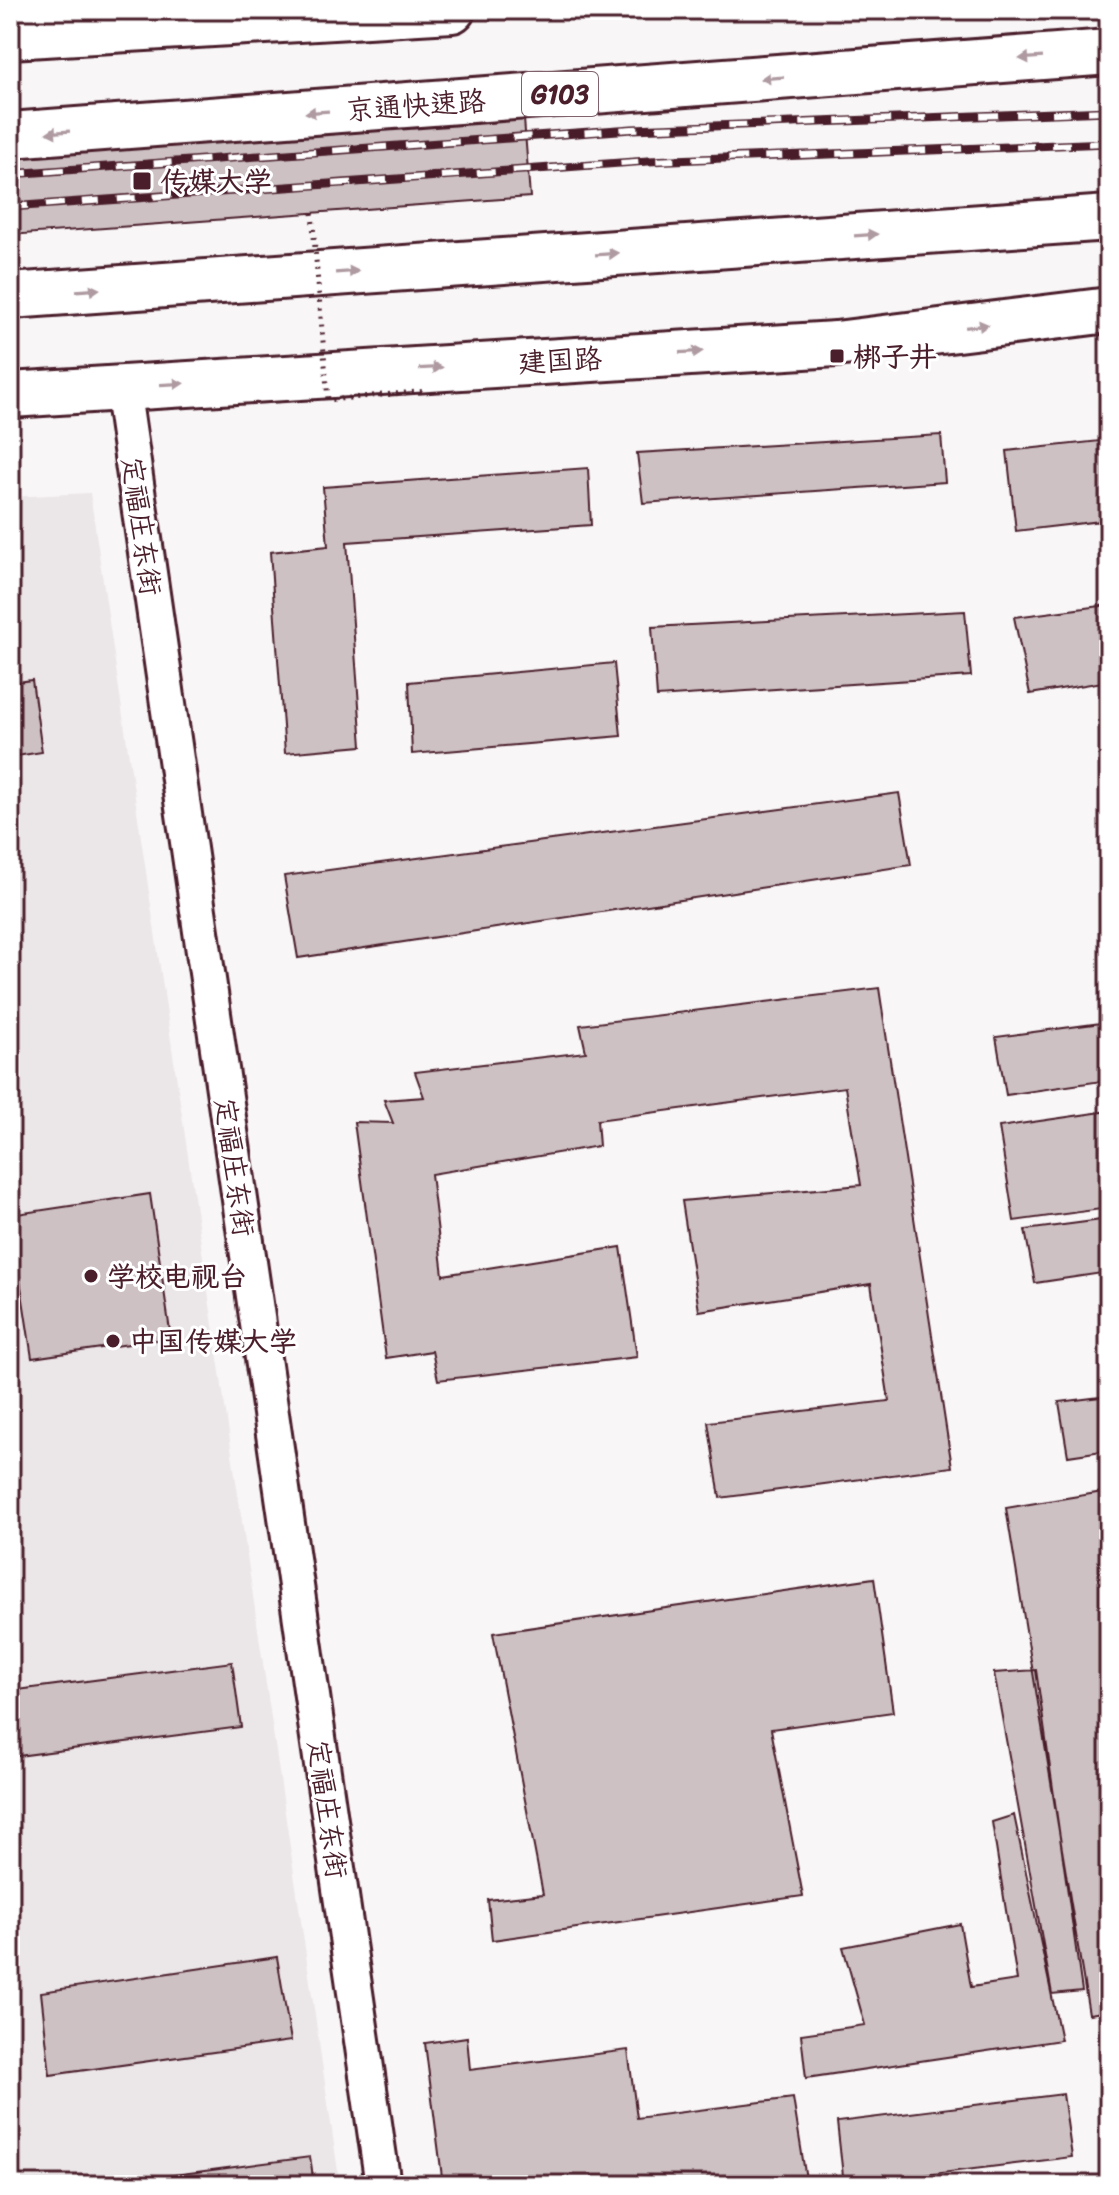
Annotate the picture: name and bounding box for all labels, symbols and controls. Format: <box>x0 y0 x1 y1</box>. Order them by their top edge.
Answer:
one-way arrow <box>1018 52 1043 65</box>
road number: G103 <box>522 72 598 116</box>
one-way arrow <box>759 72 784 85</box>
street label: 京通快速路 <box>344 76 488 135</box>
one-way arrow <box>304 106 329 119</box>
one-way arrow <box>45 125 70 138</box>
place label: 传媒大学 <box>160 157 272 206</box>
marker: 传媒大学 <box>131 170 153 192</box>
one-way arrow <box>854 228 879 241</box>
one-way arrow <box>594 247 619 260</box>
one-way arrow <box>335 265 360 278</box>
one-way arrow <box>76 283 101 296</box>
one-way arrow <box>965 320 990 333</box>
place label: 梆子井 <box>853 332 937 381</box>
street label: 建国路 <box>517 334 603 387</box>
one-way arrow <box>679 346 704 359</box>
marker: 梆子井 <box>828 347 846 365</box>
one-way arrow <box>419 361 444 374</box>
one-way arrow <box>160 377 185 390</box>
street label: 定福庄东街 <box>108 453 176 599</box>
street label: 定福庄东街 <box>201 1094 269 1240</box>
place label: 学校电视台 <box>107 1252 247 1301</box>
marker: 学校电视台 <box>82 1267 100 1285</box>
place label: 中国传媒大学 <box>129 1317 297 1366</box>
marker: 中国传媒大学 <box>104 1332 122 1350</box>
street label: 定福庄东街 <box>294 1736 362 1882</box>

